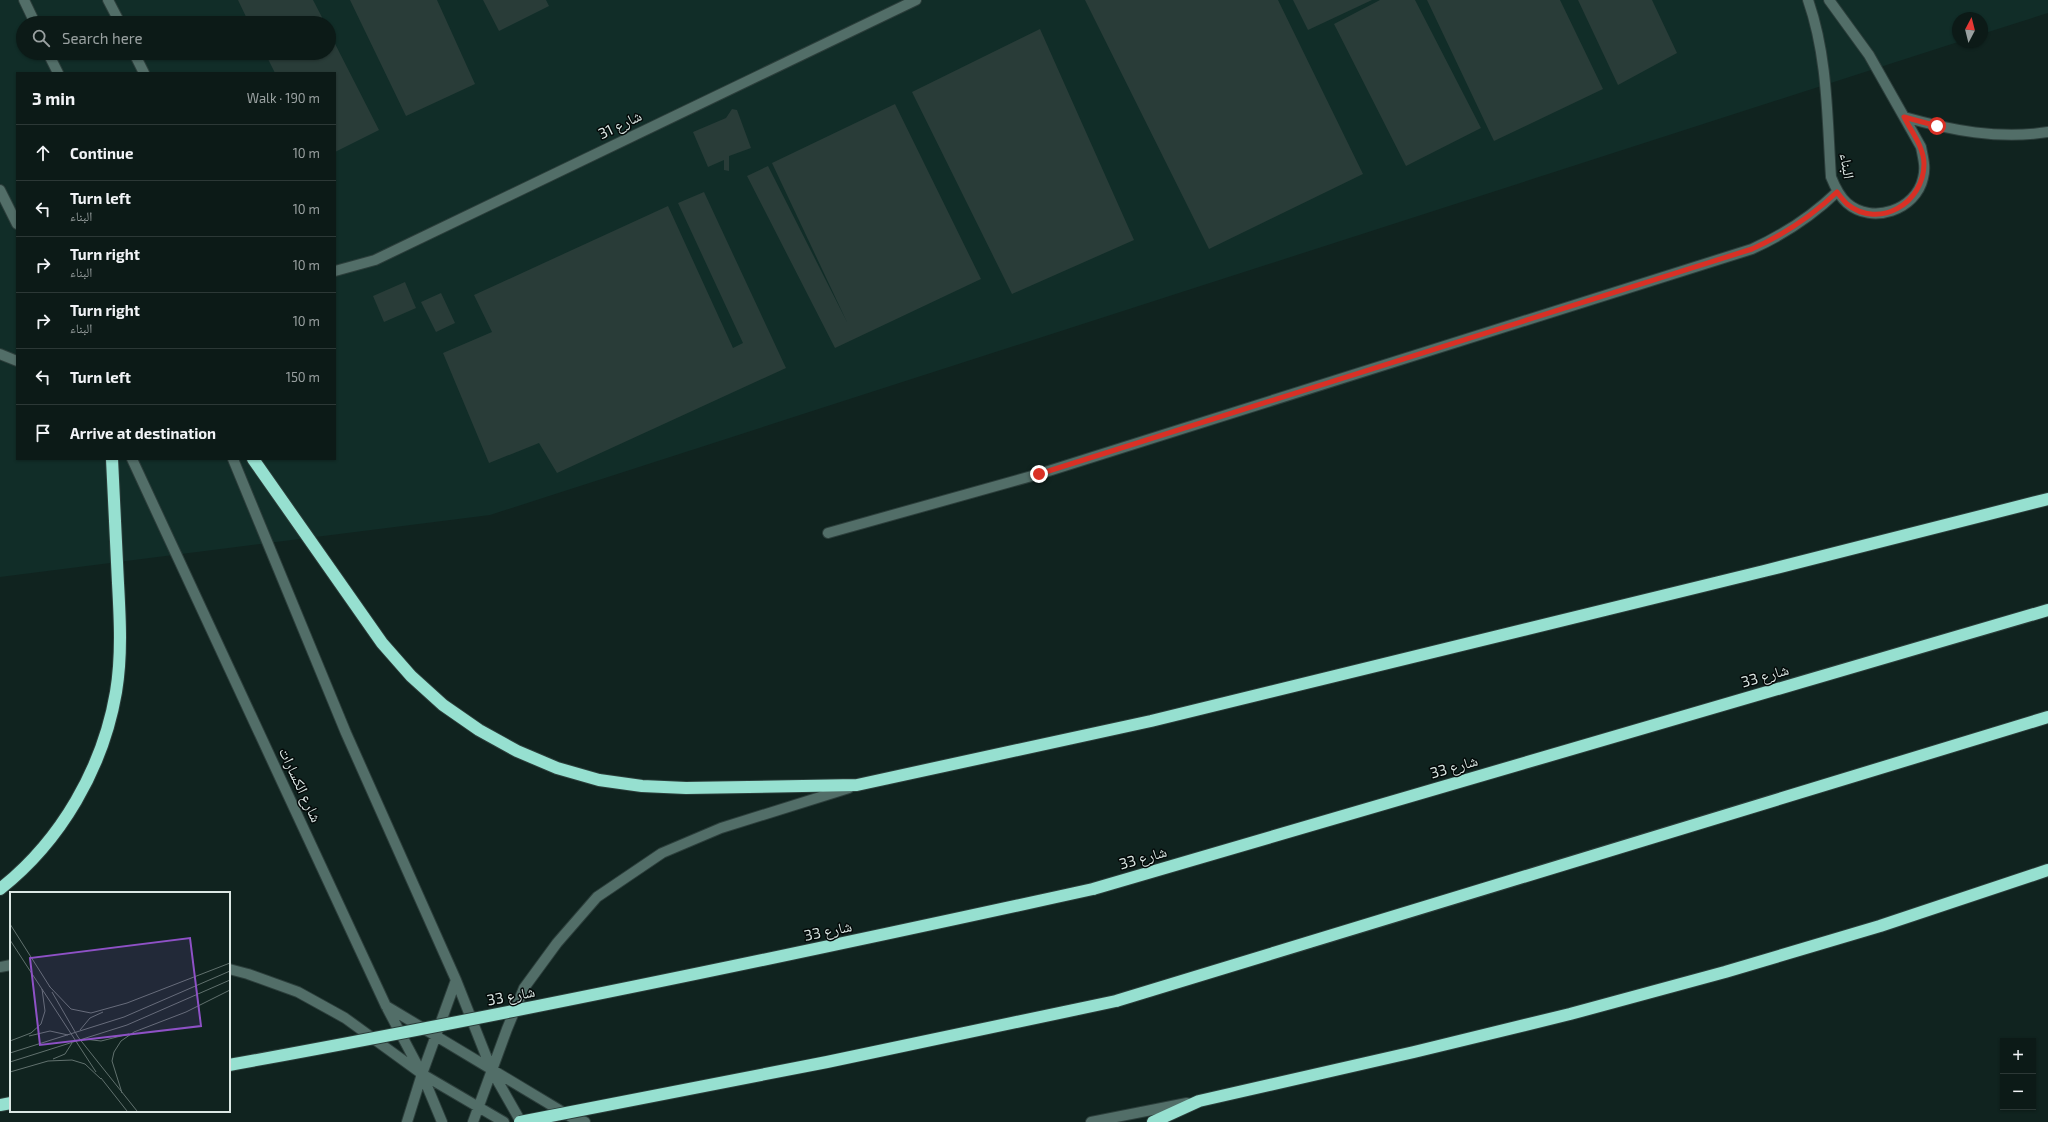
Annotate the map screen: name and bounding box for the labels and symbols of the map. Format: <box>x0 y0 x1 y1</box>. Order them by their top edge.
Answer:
north arrow <box>1952 12 1988 48</box>
street label: شارع 31 <box>595 106 645 144</box>
route start <box>1928 117 1946 135</box>
street label: البناء <box>1837 152 1859 180</box>
route end <box>1030 465 1048 483</box>
street label: شارع 33 <box>1739 660 1791 692</box>
street label: شارع الكسارات <box>274 744 326 826</box>
street label: شارع 33 <box>1428 751 1480 783</box>
street label: شارع 33 <box>1117 842 1169 874</box>
inset map <box>10 892 230 1112</box>
street label: شارع 33 <box>802 916 854 946</box>
street label: شارع 33 <box>485 982 537 1010</box>

